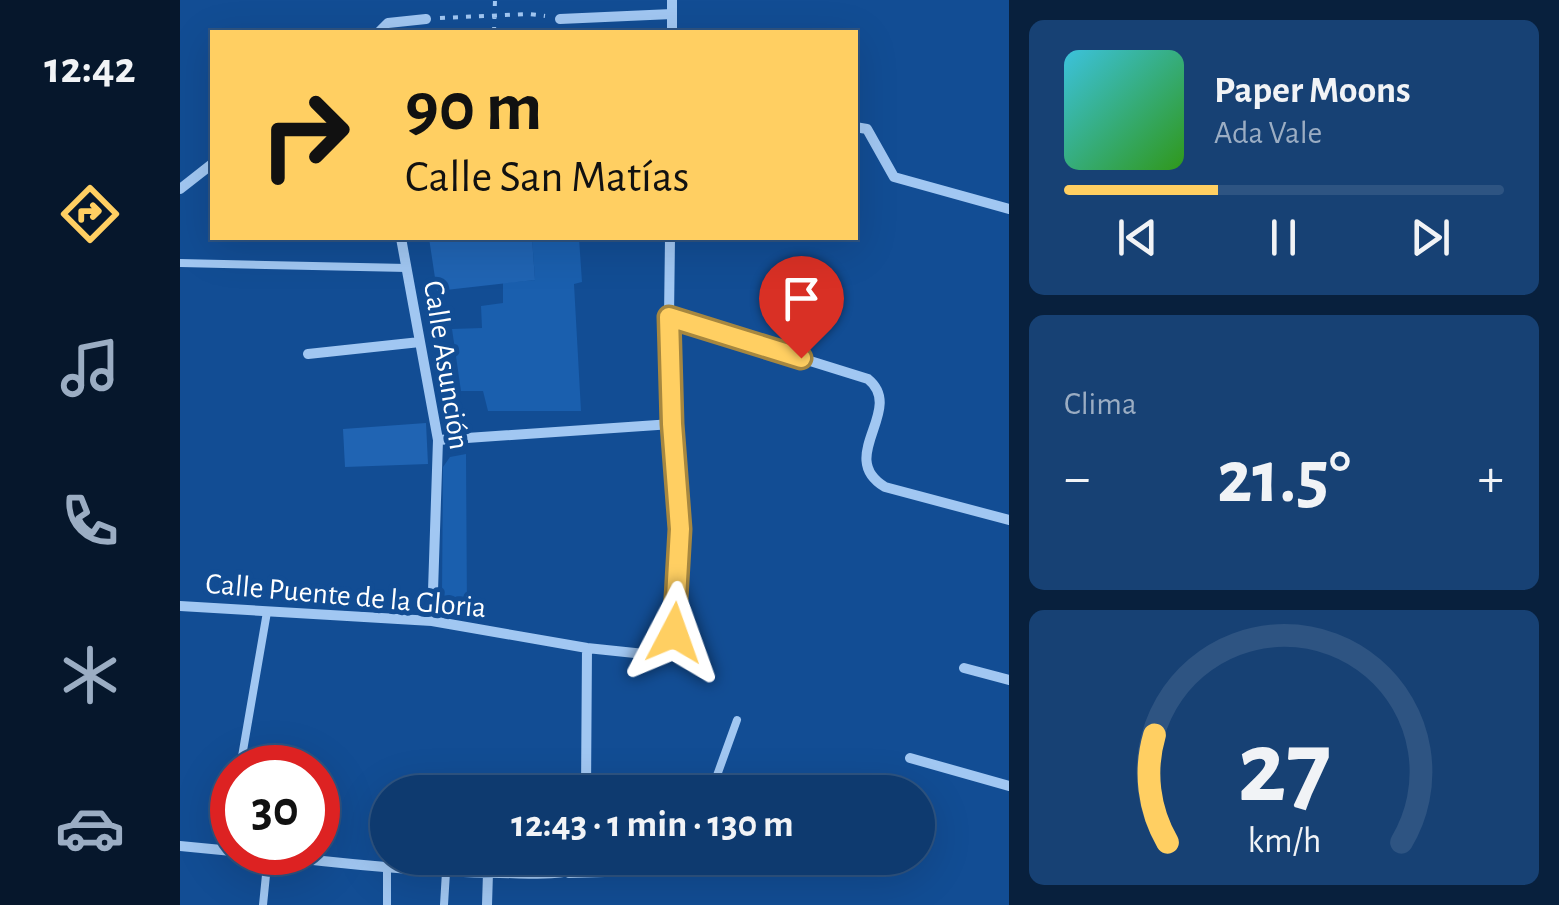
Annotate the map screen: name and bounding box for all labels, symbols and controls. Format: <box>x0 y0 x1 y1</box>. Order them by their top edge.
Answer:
text: 12:42 <box>44 46 136 91</box>
icon: right <box>240 70 370 200</box>
text: Paper Moons <box>1214 72 1411 110</box>
text: 90 m <box>405 73 542 143</box>
text: Ada Vale <box>1214 117 1322 149</box>
text: Calle San Matías <box>405 155 689 200</box>
icon: directions <box>55 179 125 249</box>
icon: previous <box>1110 210 1165 265</box>
icon: pause <box>1256 210 1311 265</box>
icon: next <box>1403 210 1458 265</box>
pin <box>759 256 844 359</box>
icon: arrive <box>774 271 829 326</box>
street label: Calle Asunción <box>418 279 474 452</box>
icon: music <box>55 333 125 403</box>
text: Clima <box>1064 388 1137 420</box>
text: 21.5° <box>1217 441 1351 516</box>
text: − <box>1064 451 1090 506</box>
text: + <box>1478 451 1504 506</box>
icon: phone <box>55 486 125 556</box>
street label: Calle Puente de la Gloria <box>204 569 488 623</box>
position arrow <box>622 581 726 685</box>
icon: climate <box>55 640 125 710</box>
text: 27 <box>1237 717 1331 821</box>
speed limit sign: 30 <box>210 745 340 875</box>
icon: car <box>55 793 125 863</box>
text: 12:43 · 1 min · 130 m <box>511 806 794 844</box>
text: km/h <box>1247 823 1321 859</box>

